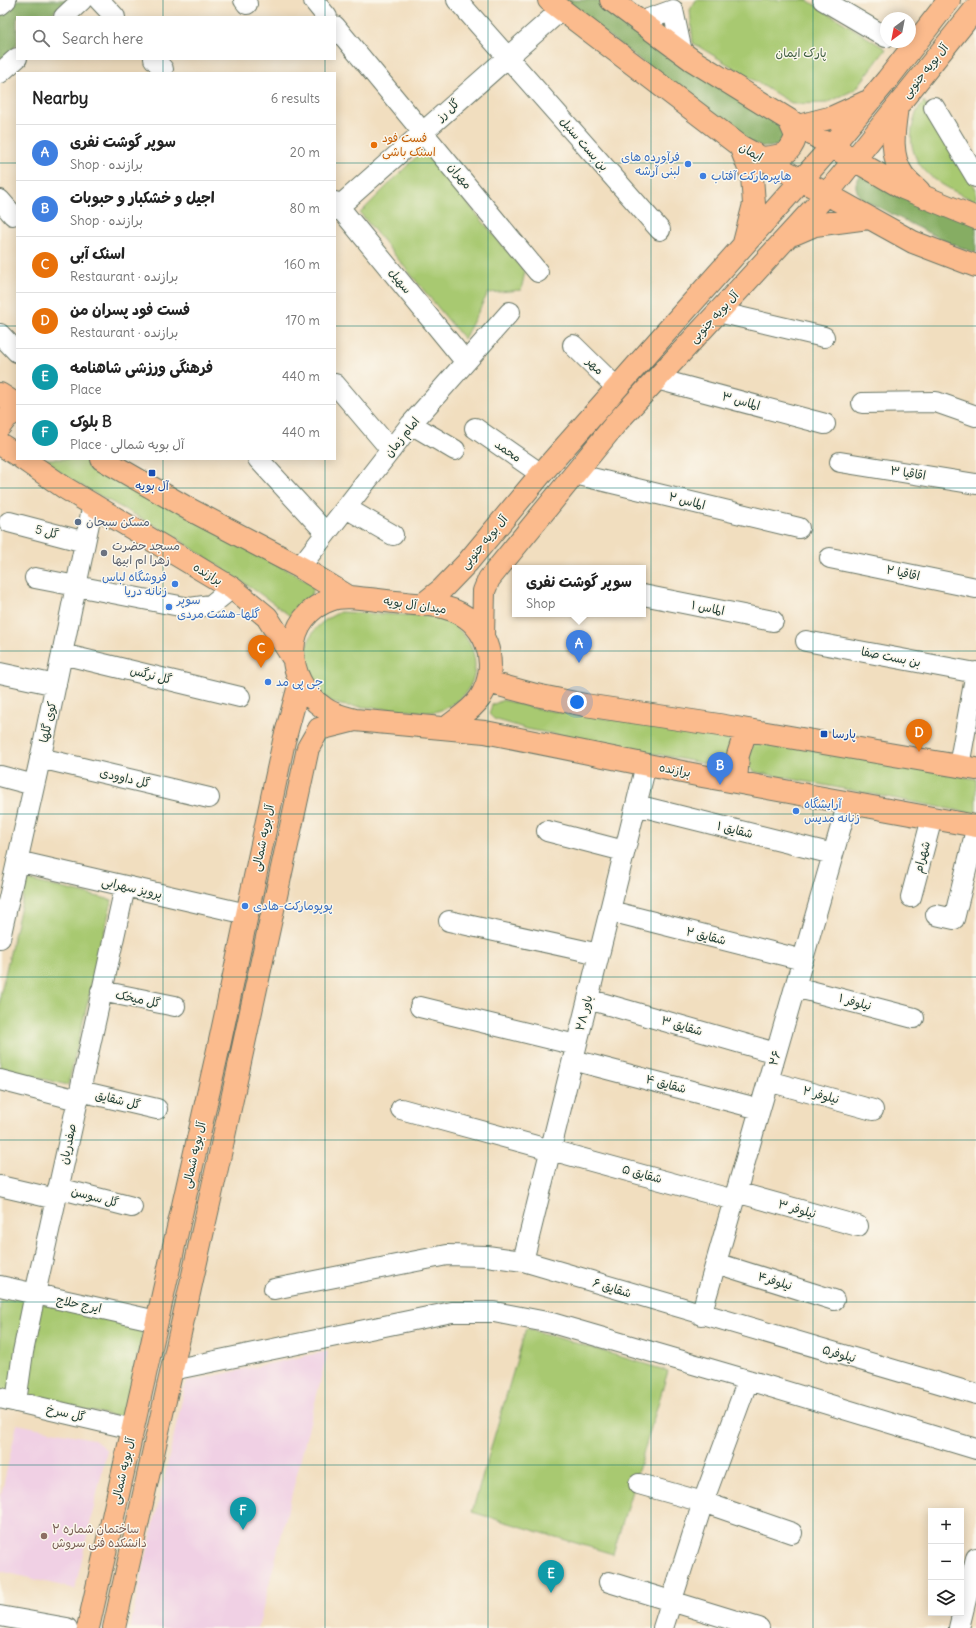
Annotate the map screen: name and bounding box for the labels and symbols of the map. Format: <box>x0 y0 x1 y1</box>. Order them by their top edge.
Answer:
north arrow <box>880 12 916 48</box>
street label: آل بویه جنوبی <box>898 40 953 102</box>
park label: پارک ایمان <box>776 45 827 61</box>
street label: گل رز <box>432 95 462 125</box>
street label: بن بست سنبل <box>556 113 612 175</box>
place label: فست فود اسنک باشی <box>382 130 436 160</box>
street label: ایمان <box>737 139 766 164</box>
marker: فست فود اسنک باشی <box>369 140 379 150</box>
place label: فرآورده های لبنی آرشه <box>621 149 680 179</box>
street label: مهران <box>445 159 476 192</box>
marker: فرآورده های لبنی آرشه <box>683 159 693 169</box>
place label: هایپرمارکت آفتاب <box>711 168 792 184</box>
marker: هایپرمارکت آفتاب <box>698 171 708 181</box>
street label: سهیل <box>386 265 415 296</box>
street label: آل بویه جنوبی <box>686 287 743 346</box>
street label: مهر <box>583 353 607 377</box>
street label: الماس ۳ <box>720 388 762 413</box>
street label: امام زمان <box>381 414 424 461</box>
street label: محمد <box>492 436 524 465</box>
street label: اقاقیا ۳ <box>889 462 927 483</box>
marker: آل بویه <box>147 468 157 478</box>
place label: آل بویه <box>135 478 170 494</box>
street label: الماس ۲ <box>667 489 707 512</box>
street label: آل بویه جنوبی <box>457 511 512 572</box>
place label: مسکن سبحان <box>86 514 150 530</box>
marker: مسکن سبحان <box>73 517 83 527</box>
street label: گل 5 <box>34 521 60 542</box>
place label: مسجد حضرت زهرا ام ابیها <box>112 538 180 569</box>
marker: مسجد حضرت زهرا ام ابیها <box>99 548 109 558</box>
street label: برازنده <box>190 559 226 589</box>
street label: اقاقیا ۲ <box>885 562 921 583</box>
place label: فروشگاه لباس زنانه دریا <box>102 569 167 598</box>
marker: فروشگاه لباس زنانه دریا <box>170 579 180 589</box>
place label: سوپر گلها-هشت مردی <box>176 592 260 621</box>
street label: میدان آل بویه <box>382 593 448 617</box>
street label: الماس ۱ <box>690 597 726 618</box>
marker: سوپر گلها-هشت مردی <box>164 602 174 612</box>
pin: A <box>566 630 592 663</box>
pin: C <box>248 635 274 668</box>
street label: بن بست صفا <box>860 643 922 671</box>
street label: گل نرگس <box>129 662 174 687</box>
place label: جی پی مد <box>276 674 323 690</box>
marker: جی پی مد <box>263 677 273 687</box>
your location <box>567 692 587 712</box>
street label: کوی گلها <box>36 700 59 744</box>
pin: D <box>906 719 932 752</box>
place label: پارسا <box>832 726 856 742</box>
marker: پارسا <box>819 729 829 739</box>
pin: B <box>707 752 733 785</box>
street label: برازنده <box>658 759 692 781</box>
street label: گل داوودی <box>98 764 152 792</box>
place label: آرایشگاه زنانه مدیس <box>804 796 860 825</box>
street label: آل بویه شمالی <box>248 802 278 873</box>
marker: آرایشگاه زنانه مدیس <box>791 806 801 816</box>
street label: شقایق ۱ <box>715 818 755 841</box>
street label: شهرام <box>910 839 935 875</box>
street label: پرویز سهرابی <box>100 873 164 903</box>
place label: پوپومارکت-هادی <box>253 898 333 914</box>
marker: پوپومارکت-هادی <box>240 901 250 911</box>
street label: شقایق ۲ <box>685 923 728 948</box>
street label: گل میخک <box>114 986 162 1011</box>
street label: نیلوفر ۱ <box>837 990 873 1014</box>
street label: باور ۲۸ <box>572 993 596 1033</box>
street label: شقایق ۳ <box>660 1012 705 1039</box>
street label: ۲۶ <box>765 1048 784 1067</box>
street label: شقایق ۴ <box>644 1071 688 1096</box>
street label: نیلوفر ۲ <box>801 1082 841 1108</box>
street label: گل شقایق <box>94 1087 142 1112</box>
street label: آل بویه شمالی <box>179 1119 210 1190</box>
street label: صفدریان <box>56 1122 79 1166</box>
street label: شقایق ۵ <box>621 1161 664 1186</box>
street label: گل سوسن <box>70 1183 121 1210</box>
street label: نیلوفر ۳ <box>776 1196 818 1222</box>
street label: نیلوفر۴ <box>756 1268 794 1294</box>
street label: شقایق ۶ <box>591 1275 633 1300</box>
street label: ایرج حلاج <box>55 1291 103 1318</box>
street label: نیلوفر۵ <box>820 1342 858 1366</box>
street label: گل سرخ <box>45 1401 87 1426</box>
street label: آل بویه شمالی <box>108 1435 139 1506</box>
pin: F <box>230 1497 256 1530</box>
place label: ساختمان شماره ۲ دانشکده فنی سروش <box>52 1521 147 1551</box>
marker: ساختمان شماره ۲ دانشکده فنی سروش <box>39 1531 49 1541</box>
pin: E <box>538 1560 564 1593</box>

